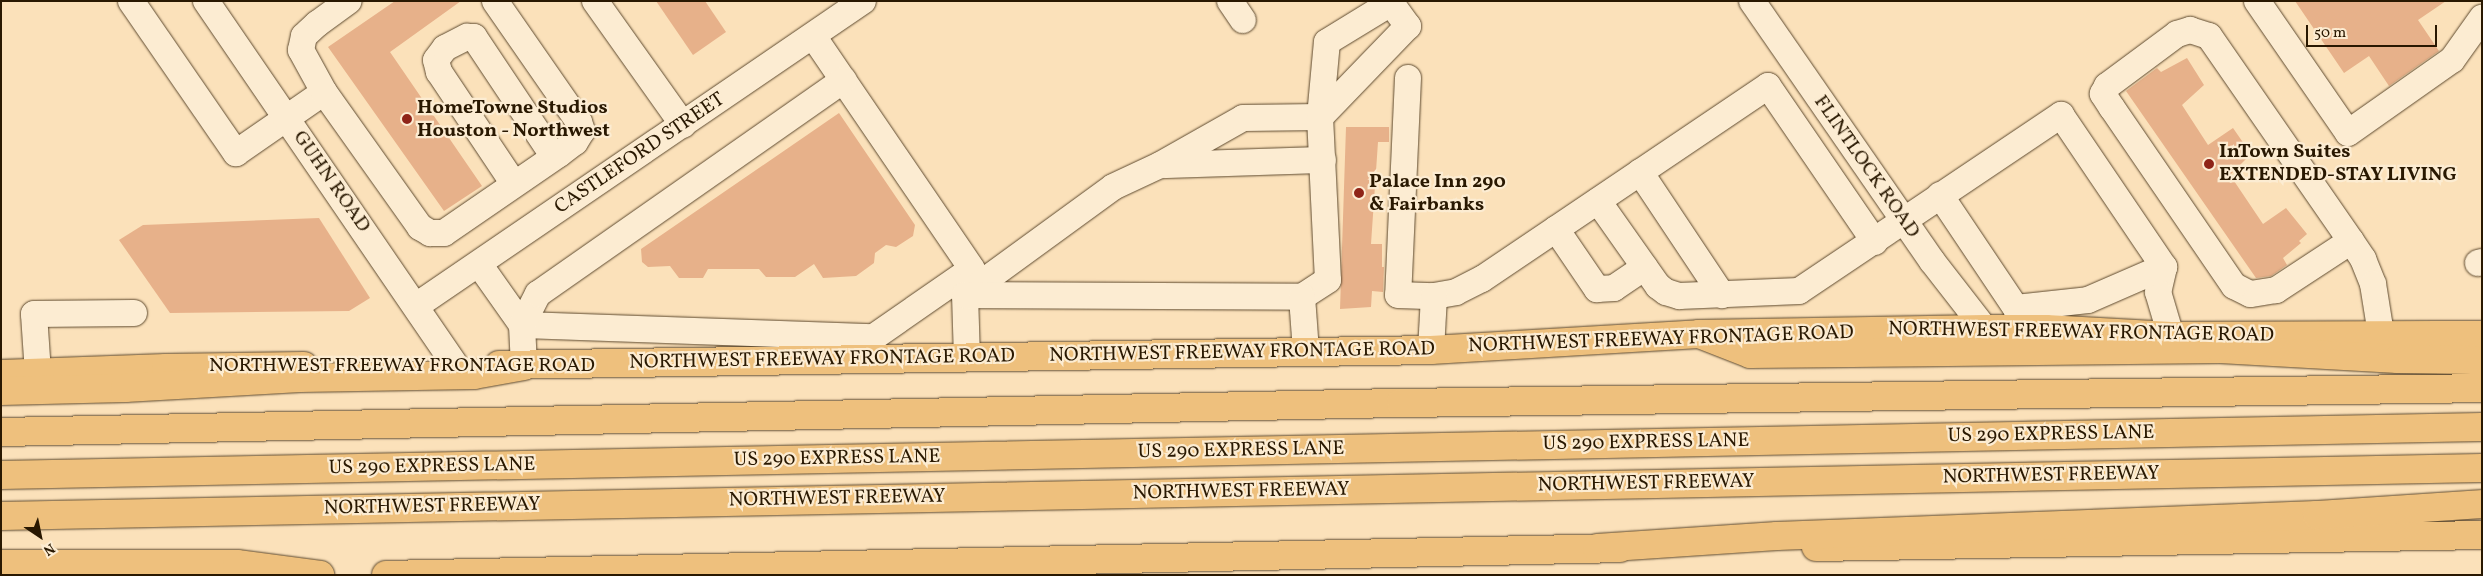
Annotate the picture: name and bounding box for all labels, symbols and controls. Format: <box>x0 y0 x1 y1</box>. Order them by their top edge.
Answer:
scale bar <box>2308 15 2439 47</box>
text: 50 m <box>2314 23 2346 44</box>
street label: CASTLEFORD STREET <box>550 88 730 220</box>
street label: FLINTLOCK ROAD <box>1808 91 1924 243</box>
place label: HomeTowne Studios Houston - Northwest <box>417 96 611 143</box>
marker: HomeTowne Studios Houston - Northwest <box>401 113 413 125</box>
street label: GUHN ROAD <box>287 127 375 237</box>
place label: InTown Suites EXTENDED-STAY LIVING <box>2219 140 2457 187</box>
marker: InTown Suites EXTENDED-STAY LIVING <box>2203 158 2215 170</box>
place label: Palace Inn 290 & Fairbanks <box>1369 170 1506 217</box>
marker: Palace Inn 290 & Fairbanks <box>1353 187 1365 199</box>
street label: NORTHWEST FREEWAY FRONTAGE ROAD <box>1887 318 2275 348</box>
street label: NORTHWEST FREEWAY FRONTAGE ROAD <box>1467 321 1855 359</box>
street label: NORTHWEST FREEWAY FRONTAGE ROAD <box>1048 338 1436 368</box>
street label: NORTHWEST FREEWAY FRONTAGE ROAD <box>628 345 1016 375</box>
street label: NORTHWEST FREEWAY FRONTAGE ROAD <box>208 354 596 378</box>
street label: US 290 EXPRESS LANE <box>1947 421 2155 449</box>
street label: US 290 EXPRESS LANE <box>1542 429 1750 457</box>
street label: US 290 EXPRESS LANE <box>1137 437 1345 465</box>
street label: US 290 EXPRESS LANE <box>733 445 941 473</box>
street label: US 290 EXPRESS LANE <box>328 453 536 481</box>
street label: NORTHWEST FREEWAY <box>1942 462 2160 490</box>
street label: NORTHWEST FREEWAY <box>1537 470 1755 498</box>
street label: NORTHWEST FREEWAY <box>1132 478 1350 506</box>
street label: NORTHWEST FREEWAY <box>728 485 946 513</box>
street label: NORTHWEST FREEWAY <box>323 493 541 521</box>
north arrow <box>15 511 65 561</box>
text: N <box>39 538 58 560</box>

